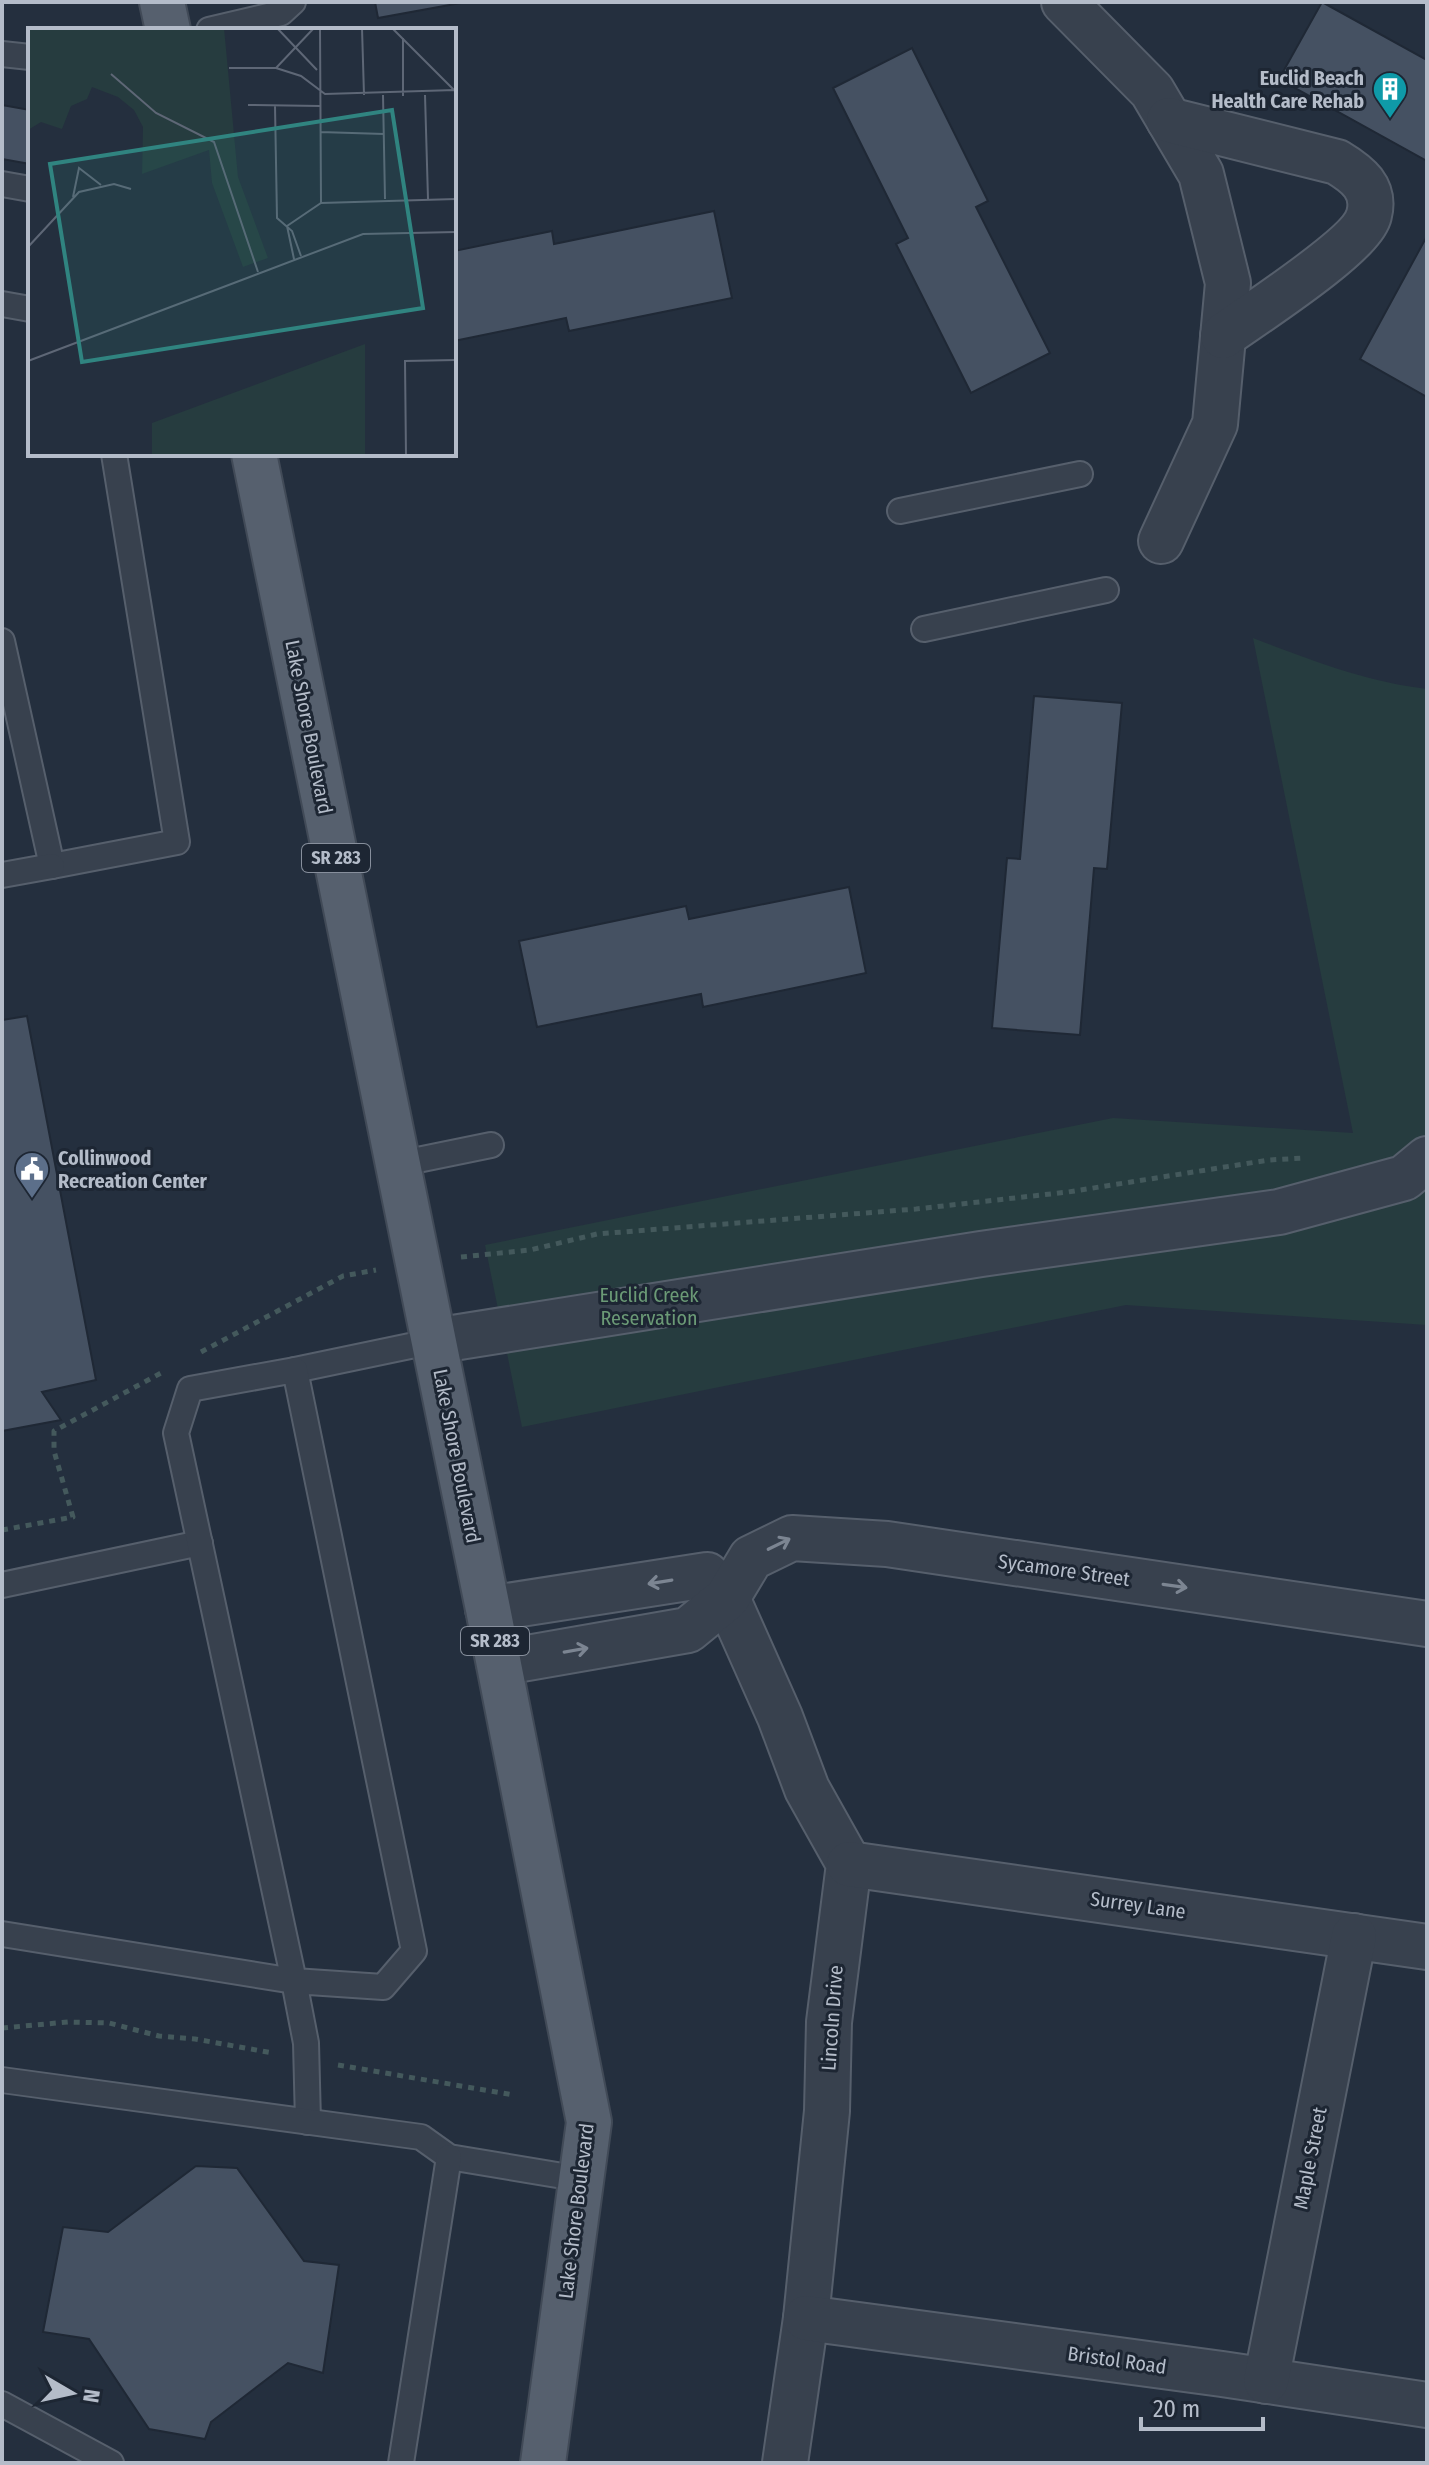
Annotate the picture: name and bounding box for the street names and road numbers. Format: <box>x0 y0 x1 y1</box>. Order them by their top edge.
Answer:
street label: Lake Shore Boulevard <box>280 638 338 816</box>
road number: SR 283 <box>302 844 370 872</box>
street label: Lake Shore Boulevard <box>428 1367 486 1545</box>
street label: Sycamore Street <box>997 1549 1132 1591</box>
road number: SR 283 <box>461 1627 529 1655</box>
street label: Surrey Lane <box>1089 1886 1187 1924</box>
street label: Lincoln Drive <box>816 1964 848 2072</box>
street label: Maple Street <box>1288 2104 1332 2211</box>
street label: Lake Shore Boulevard <box>553 2122 599 2300</box>
street label: Bristol Road <box>1066 2341 1168 2379</box>

